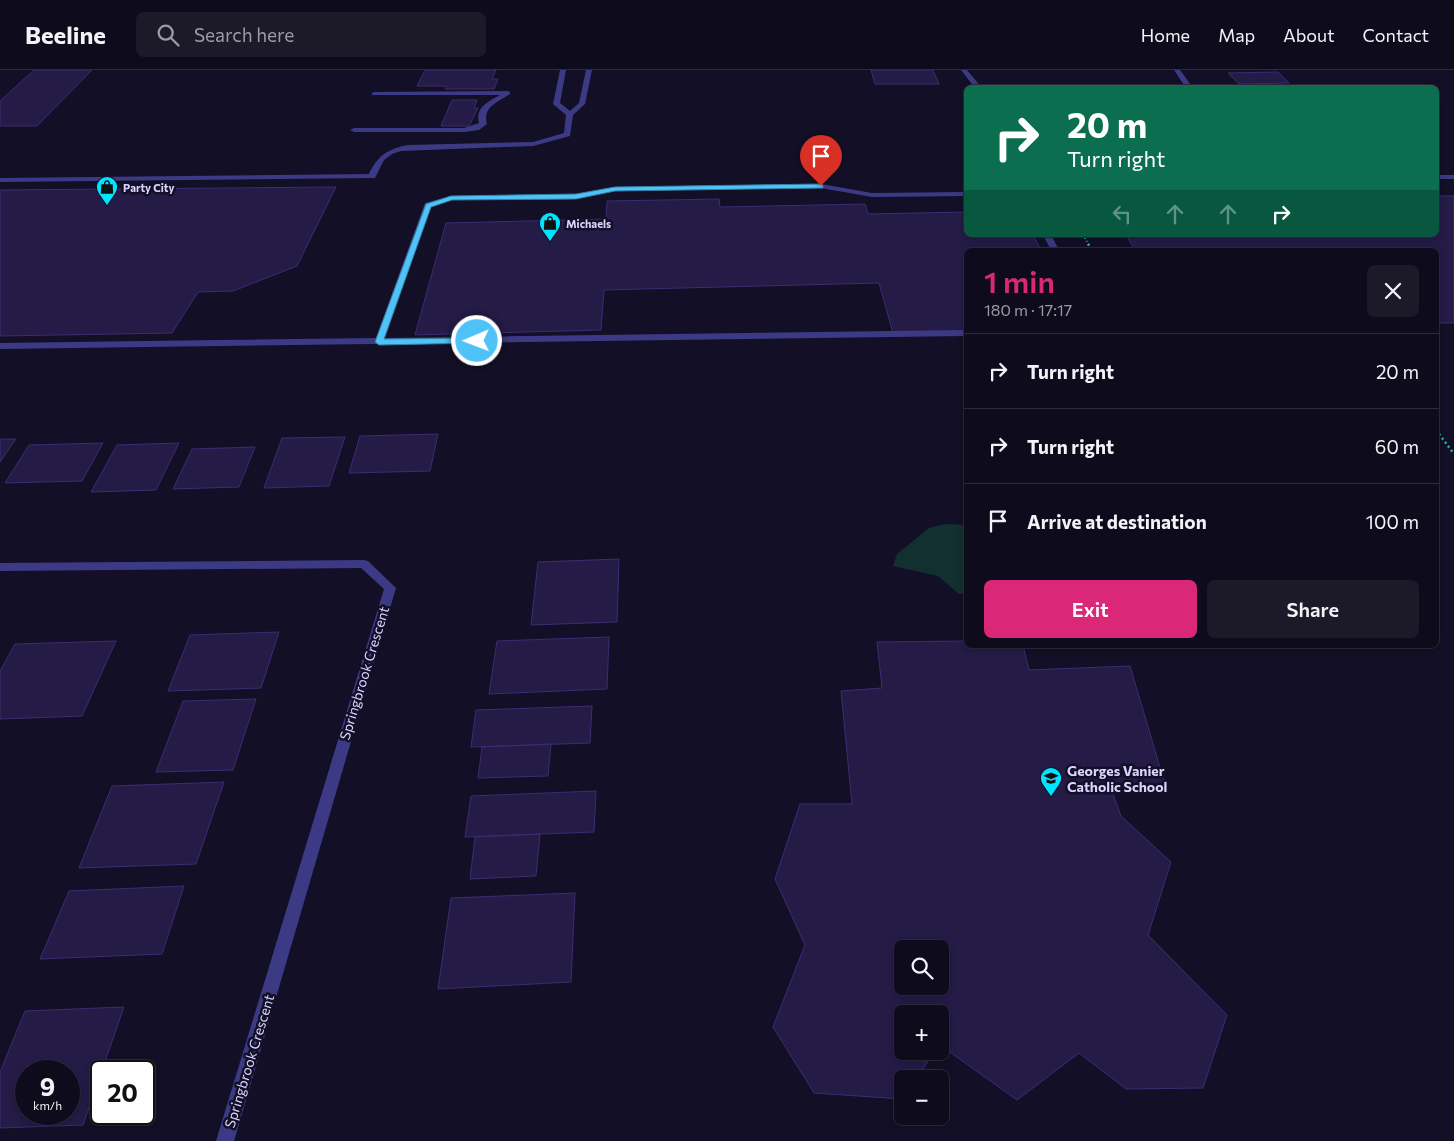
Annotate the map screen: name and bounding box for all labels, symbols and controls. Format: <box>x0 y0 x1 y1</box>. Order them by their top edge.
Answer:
search box <box>136 12 486 57</box>
text: Beeline <box>25 20 106 49</box>
icon: search <box>154 21 182 49</box>
text: Search here <box>194 23 294 46</box>
text: Home <box>1141 24 1190 46</box>
text: Map <box>1218 24 1255 46</box>
text: About <box>1283 24 1335 46</box>
text: Contact <box>1363 24 1429 46</box>
text: 20 m <box>1067 102 1147 145</box>
icon: right <box>984 105 1049 170</box>
pin <box>800 135 842 186</box>
icon: arrive <box>807 142 835 170</box>
text: Turn right <box>1067 145 1165 172</box>
shop icon: Party City <box>95 175 119 206</box>
place label: Party City <box>123 181 175 194</box>
icon: left <box>1108 200 1136 228</box>
icon: ahead <box>1161 200 1189 228</box>
icon: ahead <box>1214 200 1242 228</box>
icon: right <box>1267 200 1295 228</box>
shop icon: Michaels <box>538 211 562 242</box>
place label: Michaels <box>566 217 611 230</box>
text: 1 min <box>984 262 1055 299</box>
button: close <box>1367 265 1419 317</box>
text: 180 m · 17:17 <box>984 300 1072 319</box>
position arrow <box>450 314 502 366</box>
icon: right <box>984 357 1012 385</box>
text: Turn right <box>1027 360 1114 383</box>
text: 20 m <box>1376 360 1419 383</box>
icon: right <box>984 432 1012 460</box>
text: Turn right <box>1027 435 1114 458</box>
text: 60 m <box>1375 435 1419 458</box>
icon: arrive <box>984 507 1012 535</box>
text: Arrive at destination <box>1027 510 1207 533</box>
text: 100 m <box>1366 510 1419 533</box>
button: Exit <box>984 580 1197 638</box>
button: Share <box>1207 580 1419 638</box>
street label: Springbrook Crescent <box>336 604 392 742</box>
place label: Georges Vanier Catholic School <box>1067 762 1167 795</box>
school or university icon: Georges Vanier Catholic School <box>1039 766 1063 797</box>
map controls <box>894 940 949 1125</box>
button: search <box>894 940 949 995</box>
street label: Springbrook Crescent <box>221 992 277 1130</box>
button: + <box>894 1005 949 1060</box>
speed limit sign: 20 <box>90 1060 155 1125</box>
button: − <box>894 1070 949 1125</box>
text: 9 <box>40 1071 55 1101</box>
text: km/h <box>33 1098 62 1112</box>

